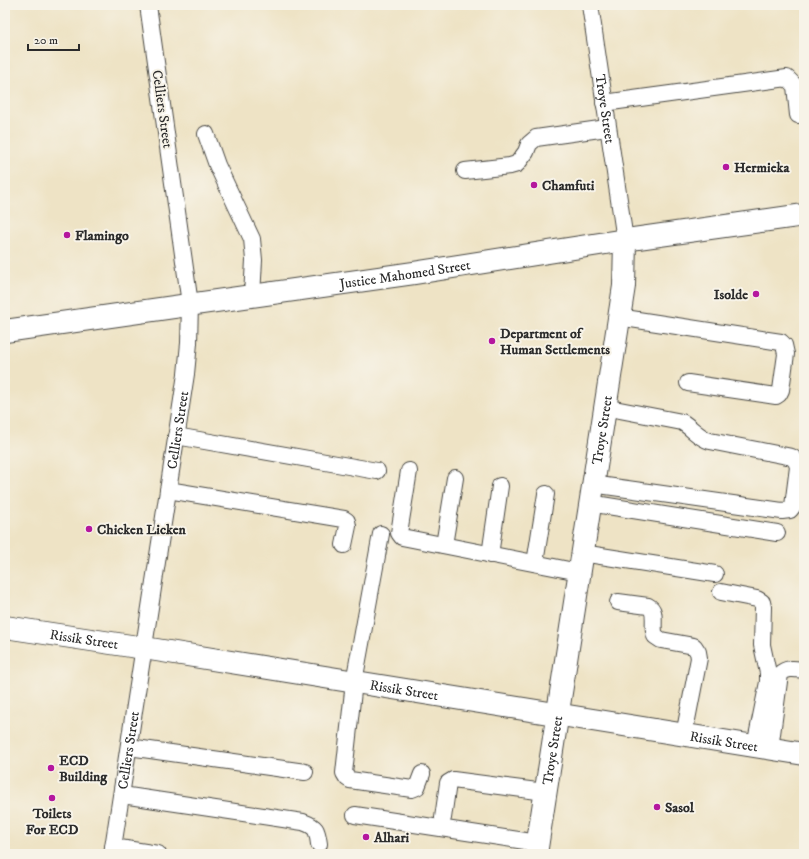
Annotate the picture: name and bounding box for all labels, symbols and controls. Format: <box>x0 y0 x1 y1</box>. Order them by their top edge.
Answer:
scale bar <box>28 26 79 52</box>
text: 20 m <box>34 33 58 48</box>
street label: Celliers Street <box>148 69 176 150</box>
street label: Troye Street <box>590 73 619 145</box>
place label: Hermieka <box>734 159 790 177</box>
marker: Hermieka <box>721 162 731 172</box>
place label: Chamfuti <box>542 177 595 195</box>
marker: Chamfuti <box>529 180 539 190</box>
place label: Flamingo <box>75 227 129 245</box>
marker: Flamingo <box>62 230 72 240</box>
street label: Justice Mahomed Street <box>337 256 472 294</box>
place label: Isolde <box>714 286 748 304</box>
marker: Isolde <box>751 289 761 299</box>
place label: Department of Human Settlements <box>500 325 610 359</box>
marker: Department of Human Settlements <box>487 336 497 346</box>
street label: Celliers Street <box>163 389 193 471</box>
street label: Troye Street <box>588 394 617 466</box>
place label: Chicken Licken <box>97 521 187 539</box>
marker: Chicken Licken <box>84 524 94 534</box>
street label: Rissik Street <box>48 626 120 654</box>
street label: Rissik Street <box>368 676 440 705</box>
street label: Celliers Street <box>114 709 144 791</box>
street label: Troye Street <box>539 714 567 786</box>
street label: Rissik Street <box>688 728 760 757</box>
place label: ECD Building <box>59 752 108 786</box>
marker: ECD Building <box>46 763 56 773</box>
marker: Toilets For ECD <box>47 793 57 803</box>
place label: Sasol <box>665 799 695 817</box>
marker: Sasol <box>652 802 662 812</box>
place label: Toilets For ECD <box>26 805 79 839</box>
place label: Alhari <box>373 829 410 847</box>
marker: Alhari <box>361 832 371 842</box>

